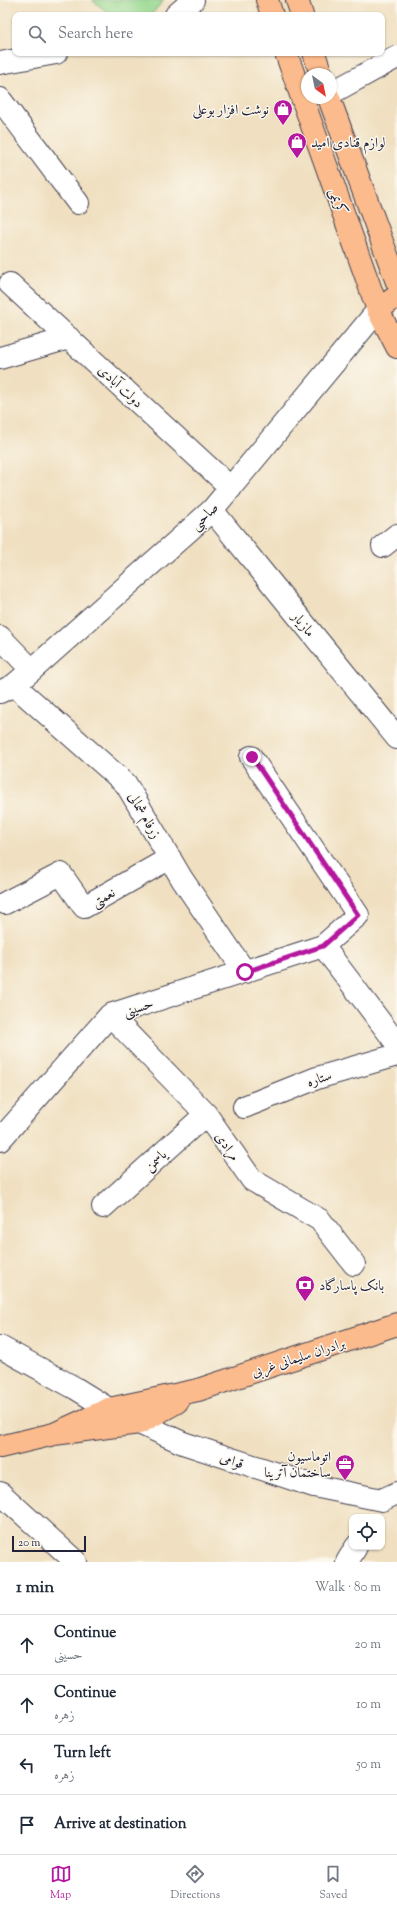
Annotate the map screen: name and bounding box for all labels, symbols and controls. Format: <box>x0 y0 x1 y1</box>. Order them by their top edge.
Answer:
search box <box>12 12 385 56</box>
icon: search <box>26 23 48 45</box>
text: Search here <box>58 24 133 45</box>
north arrow <box>301 68 337 104</box>
shop icon: نوشت افزار بوعلی <box>272 98 294 126</box>
place label: نوشت افزار بوعلی <box>192 101 269 121</box>
shop icon: لوازم قنادی امید <box>286 131 308 159</box>
place label: لوازم قنادی امید <box>311 134 385 155</box>
street label: کریمی <box>323 185 351 218</box>
street label: دولت آبادی <box>92 361 147 414</box>
street label: صاحبی <box>187 499 224 536</box>
street label: مازیار <box>285 607 319 642</box>
route end <box>243 748 261 766</box>
street label: زرفام شمالی <box>121 789 165 844</box>
street label: نعمتی <box>88 884 120 914</box>
route start <box>236 963 254 981</box>
street label: حسینی <box>121 995 156 1023</box>
street label: ستاره <box>304 1066 335 1093</box>
street label: مرادی <box>209 1129 244 1166</box>
street label: یاسمن <box>141 1145 173 1177</box>
bank icon: بانک پاسارگاد <box>294 1274 316 1302</box>
place label: بانک پاسارگاد <box>319 1277 384 1297</box>
street label: برادران سلیمانی غربی <box>249 1334 349 1383</box>
place label: اتوماسیون ساختمان آترینا <box>264 1448 331 1484</box>
street label: قوامی <box>217 1449 246 1475</box>
office icon: اتوماسیون ساختمان آترینا <box>334 1453 356 1481</box>
map controls <box>349 1514 385 1550</box>
button: locate <box>349 1514 385 1550</box>
scale bar <box>12 1534 86 1553</box>
text: 20 m <box>18 1535 40 1551</box>
text: 1 min <box>16 1576 54 1600</box>
text: Walk · 80 m <box>315 1579 381 1597</box>
text: Continue <box>54 1623 116 1644</box>
icon: ahead <box>16 1634 38 1656</box>
text: 20 m <box>355 1636 381 1654</box>
text: حسینی <box>54 1647 83 1665</box>
text: Continue <box>54 1683 116 1704</box>
icon: ahead <box>16 1694 38 1716</box>
text: 10 m <box>356 1696 381 1714</box>
text: زهره <box>54 1707 74 1725</box>
text: Turn left <box>54 1743 111 1764</box>
icon: left <box>16 1754 38 1776</box>
text: 50 m <box>356 1756 381 1774</box>
text: زهره <box>54 1767 74 1785</box>
icon: arrive <box>16 1814 38 1836</box>
text: Arrive at destination <box>54 1814 187 1835</box>
tab: Map <box>50 1863 72 1903</box>
tab: Directions <box>171 1863 220 1903</box>
tab: Saved <box>319 1863 347 1903</box>

